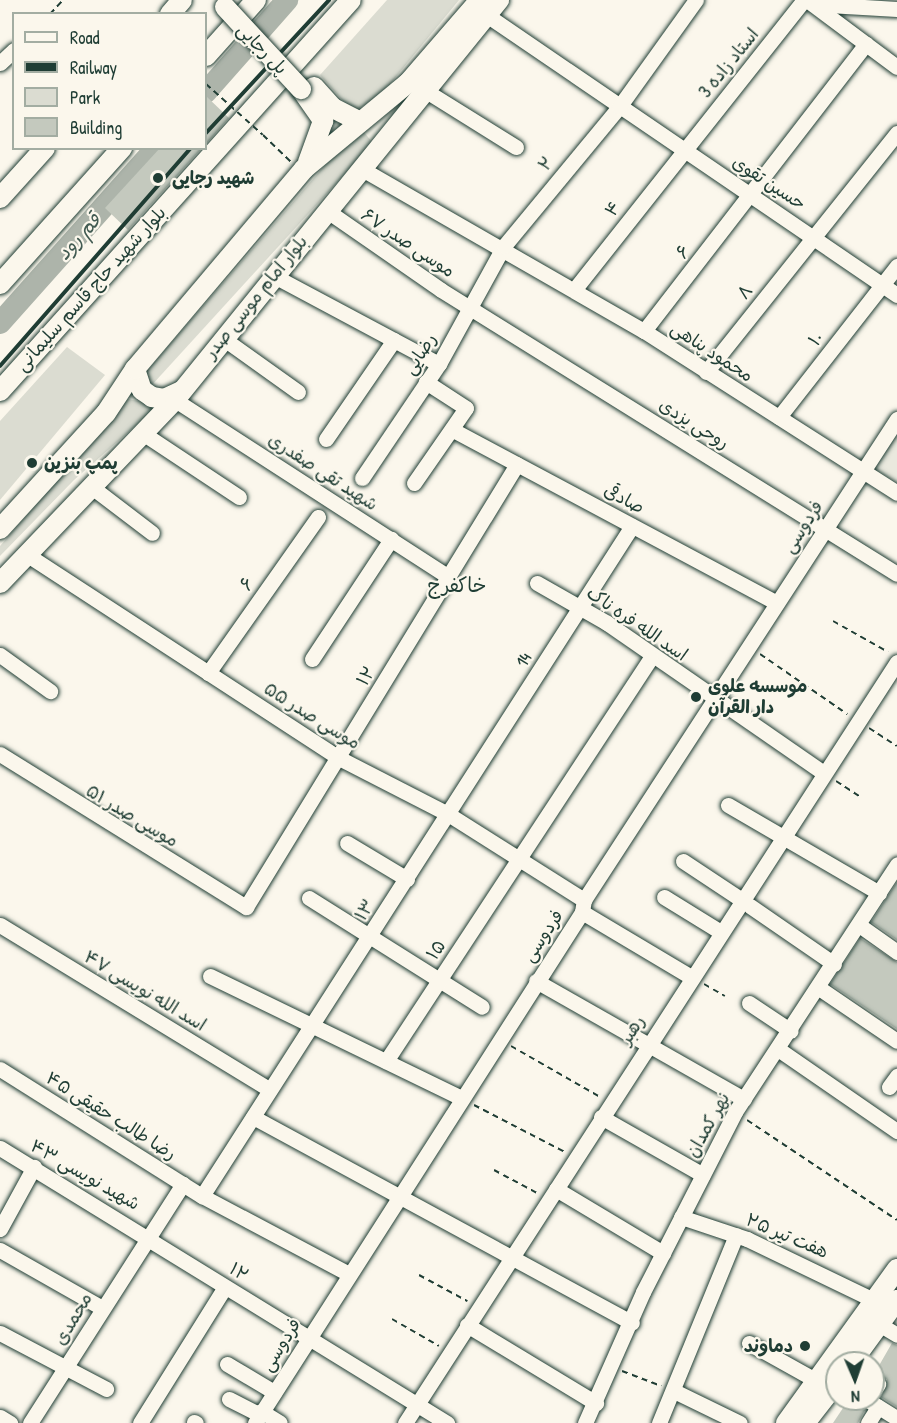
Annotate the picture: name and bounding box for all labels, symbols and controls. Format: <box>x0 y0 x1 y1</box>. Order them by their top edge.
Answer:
legend <box>12 12 207 150</box>
street label: پل رجایی <box>232 19 292 79</box>
street label: استاد زاده 3 <box>694 24 764 102</box>
text: Road <box>70 25 100 50</box>
text: Railway <box>70 55 117 80</box>
text: Park <box>70 85 100 110</box>
text: Building <box>70 115 122 140</box>
street label: حسین تقوی <box>728 151 810 215</box>
street label: ۲ <box>534 152 558 176</box>
place label: شهید رجایی <box>172 167 254 189</box>
marker: شهید رجایی <box>149 169 167 187</box>
street label: ۴ <box>600 197 626 221</box>
street label: بلوار شهید حاج قاسم سلیمانی <box>11 202 171 376</box>
street label: موسی صدر ۶۷ <box>357 204 459 282</box>
water label: قم رود <box>51 208 105 264</box>
street label: بلوار امام موسی صدر <box>200 231 312 363</box>
street label: ۶ <box>671 241 695 263</box>
street label: ۸ <box>733 280 757 304</box>
street label: محمود پناهی <box>667 317 757 387</box>
street label: ۱۰ <box>804 327 828 351</box>
street label: رضایی <box>399 329 441 379</box>
street label: روحی یزدی <box>655 394 733 454</box>
street label: شهید تقی صفدری <box>264 429 382 515</box>
place label: پمپ بنزین <box>44 452 118 474</box>
marker: پمپ بنزین <box>25 456 39 470</box>
street label: صادقی <box>600 479 648 519</box>
street label: فردوسی <box>778 497 828 557</box>
district label: خاکفرج <box>428 572 486 596</box>
street label: ۶ <box>235 573 259 595</box>
street label: اسد الله فره ناک <box>582 582 692 666</box>
street label: 14 <box>511 649 537 671</box>
street label: ۱۲ <box>352 662 380 690</box>
place label: موسسه علوی دار القرآن <box>708 676 807 718</box>
street label: موسی صدر ۵۵ <box>260 678 364 754</box>
marker: موسسه علوی دار القرآن <box>689 690 703 704</box>
street label: موسی صدر ۵۱ <box>82 780 182 852</box>
street label: ۱۳ <box>350 895 380 925</box>
street label: فردوسی <box>518 906 568 966</box>
street label: ۱۵ <box>422 936 450 964</box>
street label: ۴۷ اسد الله نویسی <box>80 946 210 1036</box>
street label: رهبر <box>615 1011 649 1049</box>
street label: ۴۵ رضا طالب حقیقی <box>42 1067 180 1165</box>
street label: نهر کمدان <box>681 1089 735 1161</box>
street label: ۴۳ شهید نویسی <box>27 1135 143 1215</box>
street label: هفت تیر ۲۵ <box>743 1209 831 1263</box>
street label: ۱۲ <box>225 1258 253 1286</box>
street label: محمدی <box>49 1289 97 1349</box>
street label: فردوسی <box>256 1315 306 1375</box>
place label: دماوند <box>744 1335 793 1357</box>
marker: دماوند <box>798 1339 812 1353</box>
north arrow <box>825 1351 885 1411</box>
text: N <box>851 1386 860 1408</box>

